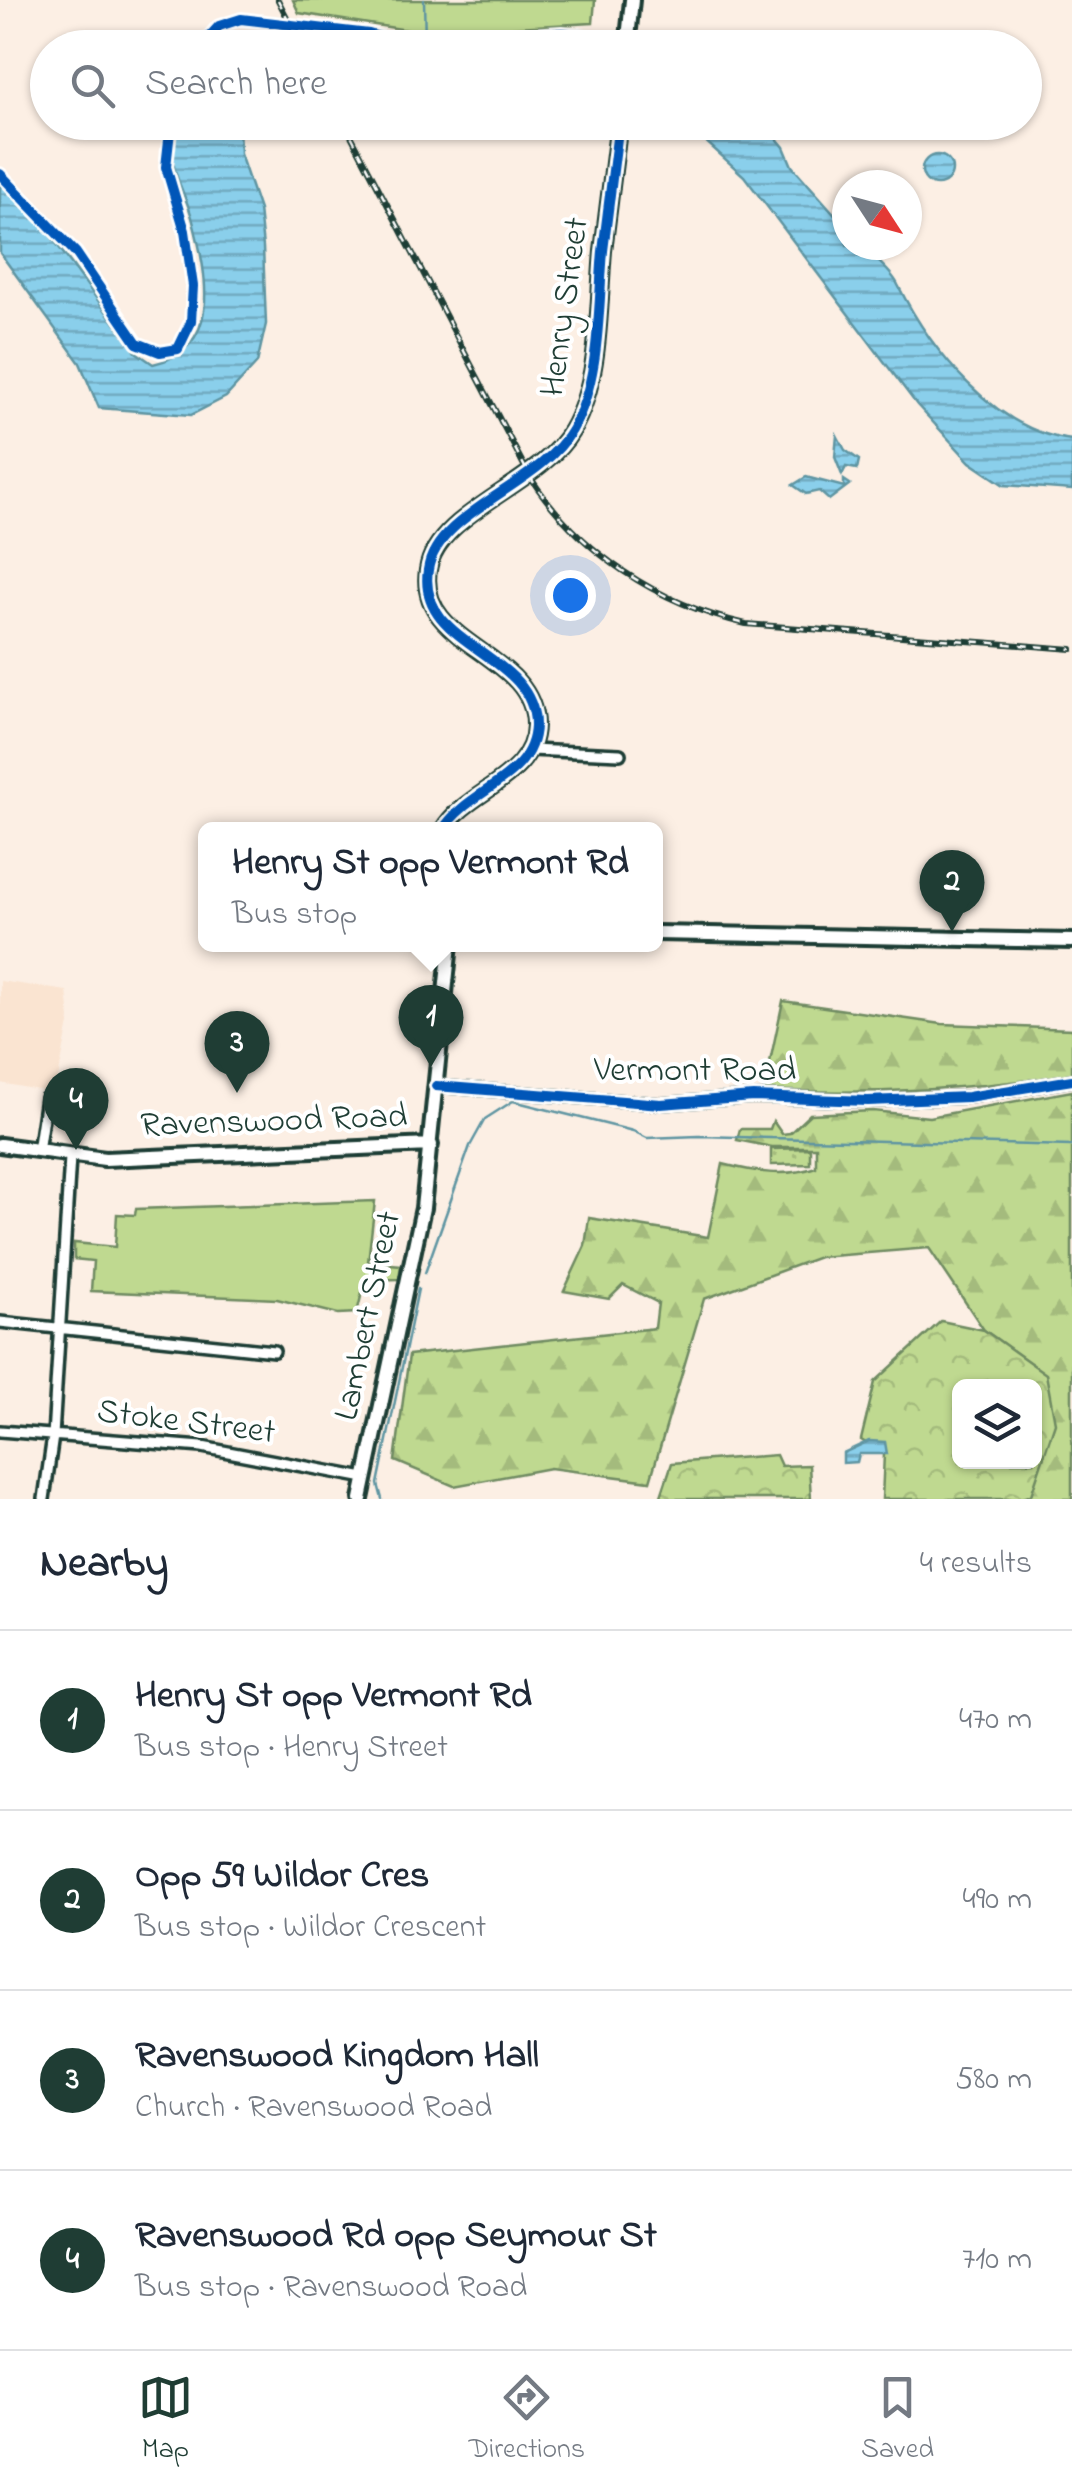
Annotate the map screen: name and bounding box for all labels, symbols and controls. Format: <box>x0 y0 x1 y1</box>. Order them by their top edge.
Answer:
search box <box>30 30 1042 140</box>
text: Search here <box>145 57 327 113</box>
icon: search <box>65 58 120 113</box>
north arrow <box>832 170 922 260</box>
street label: Henry Street <box>528 214 604 400</box>
your location <box>545 570 596 621</box>
popup <box>198 822 663 952</box>
text: Henry St opp Vermont Rd <box>232 836 629 892</box>
pin: 2 <box>920 850 984 932</box>
text: Bus stop <box>232 892 357 939</box>
pin: 1 <box>398 984 464 1067</box>
pin: 3 <box>204 1010 270 1093</box>
street label: Vermont Road <box>593 1046 796 1097</box>
pin: 4 <box>44 1068 108 1150</box>
street label: Ravenswood Road <box>140 1092 408 1152</box>
street label: Lambert Street <box>322 1206 416 1425</box>
map controls <box>952 1379 1042 1469</box>
button: layers <box>952 1379 1042 1469</box>
street label: Stoke Street <box>94 1387 278 1459</box>
text: Nearby <box>40 1534 168 1595</box>
text: 4 results <box>920 1541 1032 1588</box>
text: Henry St opp Vermont Rd <box>135 1669 532 1725</box>
text: 1 <box>67 1697 78 1744</box>
text: 470 m <box>959 1697 1032 1744</box>
text: Bus stop · Henry Street <box>135 1725 448 1772</box>
text: Opp 59 Wildor Cres <box>135 1849 429 1905</box>
text: 2 <box>65 1877 80 1924</box>
text: 490 m <box>963 1877 1032 1924</box>
text: Bus stop · Wildor Crescent <box>135 1905 486 1952</box>
text: Ravenswood Kingdom Hall <box>135 2029 539 2085</box>
text: 3 <box>66 2057 79 2104</box>
text: 580 m <box>955 2057 1032 2104</box>
text: Church · Ravenswood Road <box>135 2085 492 2132</box>
text: Ravenswood Rd opp Seymour St <box>135 2209 657 2265</box>
text: 4 <box>66 2237 79 2284</box>
text: 710 m <box>962 2237 1032 2284</box>
text: Bus stop · Ravenswood Road <box>135 2265 527 2312</box>
tab: Map <box>138 2370 193 2471</box>
tab: Directions <box>469 2370 585 2471</box>
tab: Saved <box>861 2370 934 2471</box>

